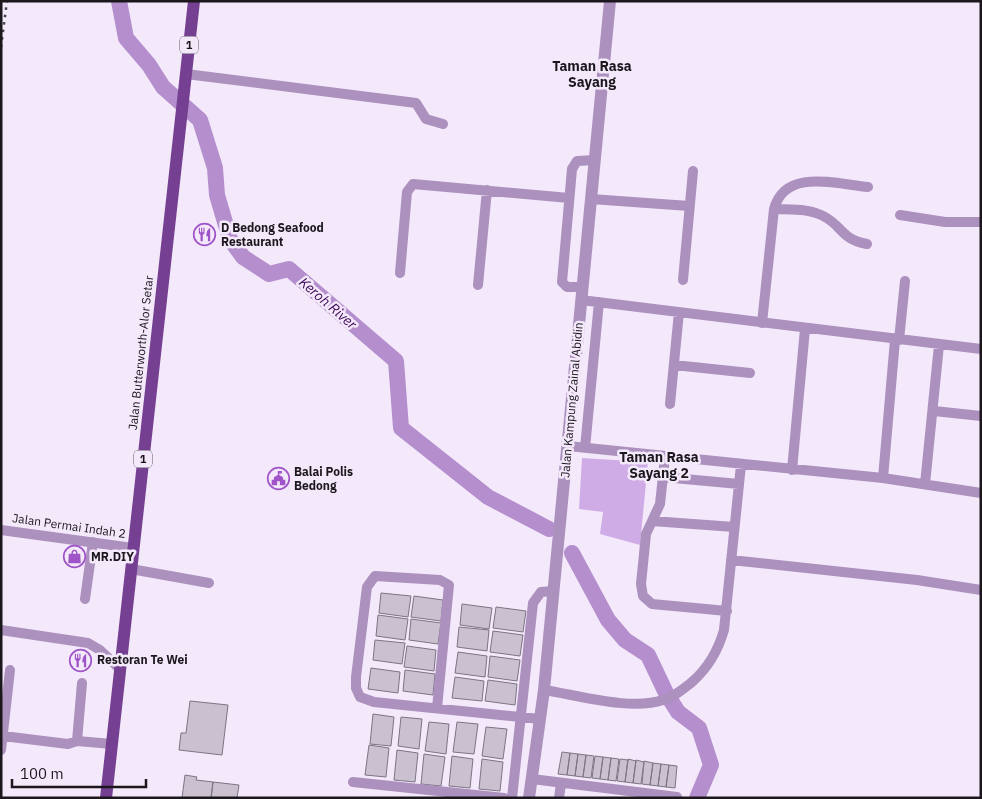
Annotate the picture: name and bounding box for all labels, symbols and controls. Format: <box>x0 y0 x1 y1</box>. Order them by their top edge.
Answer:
road number: 1 <box>180 36 198 54</box>
district label: Taman Rasa Sayang <box>552 57 632 91</box>
place label: D Bedong Seafood Restaurant <box>221 220 324 249</box>
restaurant icon: D Bedong Seafood Restaurant <box>193 223 217 247</box>
water label: Keroh River <box>295 273 361 334</box>
street label: Jalan Butterworth-Alor Setar <box>125 274 156 431</box>
street label: Jalan Kampung Zainal Abidin <box>557 322 586 478</box>
district label: Taman Rasa Sayang 2 <box>619 448 699 482</box>
road number: 1 <box>134 450 152 468</box>
place label: Balai Polis Bedong <box>294 464 353 493</box>
public building icon: Balai Polis Bedong <box>266 467 290 491</box>
street label: Jalan Permai Indah 2 <box>11 510 127 541</box>
shop icon: MR.DIY <box>63 545 87 569</box>
place label: MR.DIY <box>91 549 134 564</box>
restaurant icon: Restoran Te Wei <box>69 648 93 672</box>
place label: Restoran Te Wei <box>97 652 188 667</box>
scale bar <box>12 756 146 788</box>
text: 100 m <box>20 764 64 783</box>

